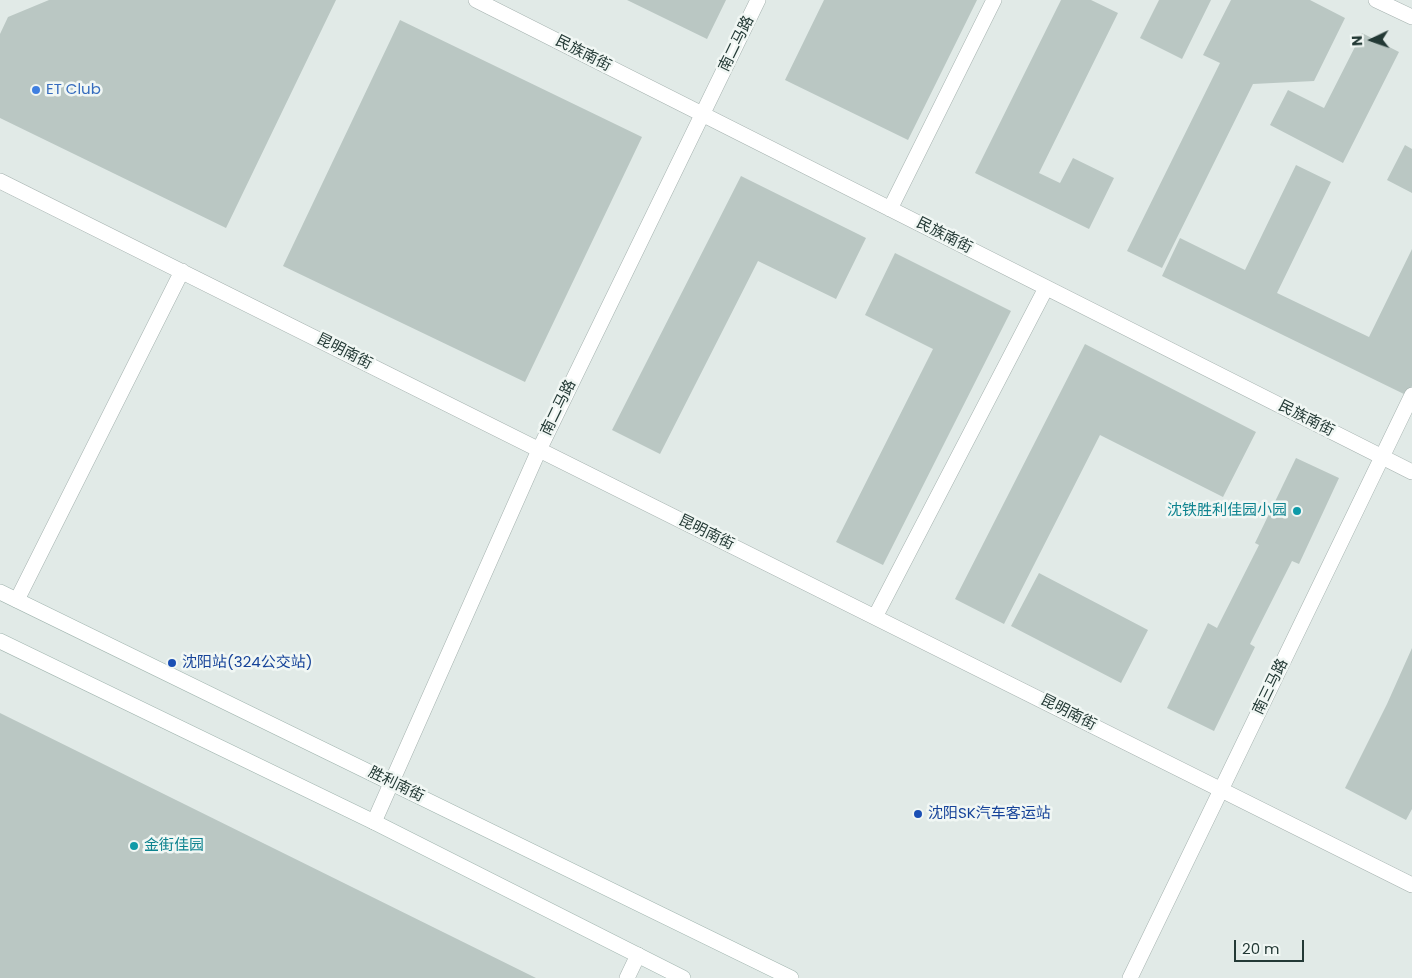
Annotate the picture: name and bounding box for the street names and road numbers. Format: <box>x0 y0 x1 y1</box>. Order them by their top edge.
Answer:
street label: 南二马路 <box>716 13 758 75</box>
street label: 民族南街 <box>552 32 614 76</box>
street label: 民族南街 <box>913 214 975 258</box>
street label: 昆明南街 <box>313 330 375 374</box>
street label: 南二马路 <box>538 377 580 439</box>
street label: 民族南街 <box>1275 397 1337 441</box>
street label: 昆明南街 <box>675 512 737 554</box>
street label: 南三马路 <box>1250 656 1292 718</box>
street label: 昆明南街 <box>1037 691 1099 735</box>
street label: 胜利南街 <box>365 764 427 806</box>

